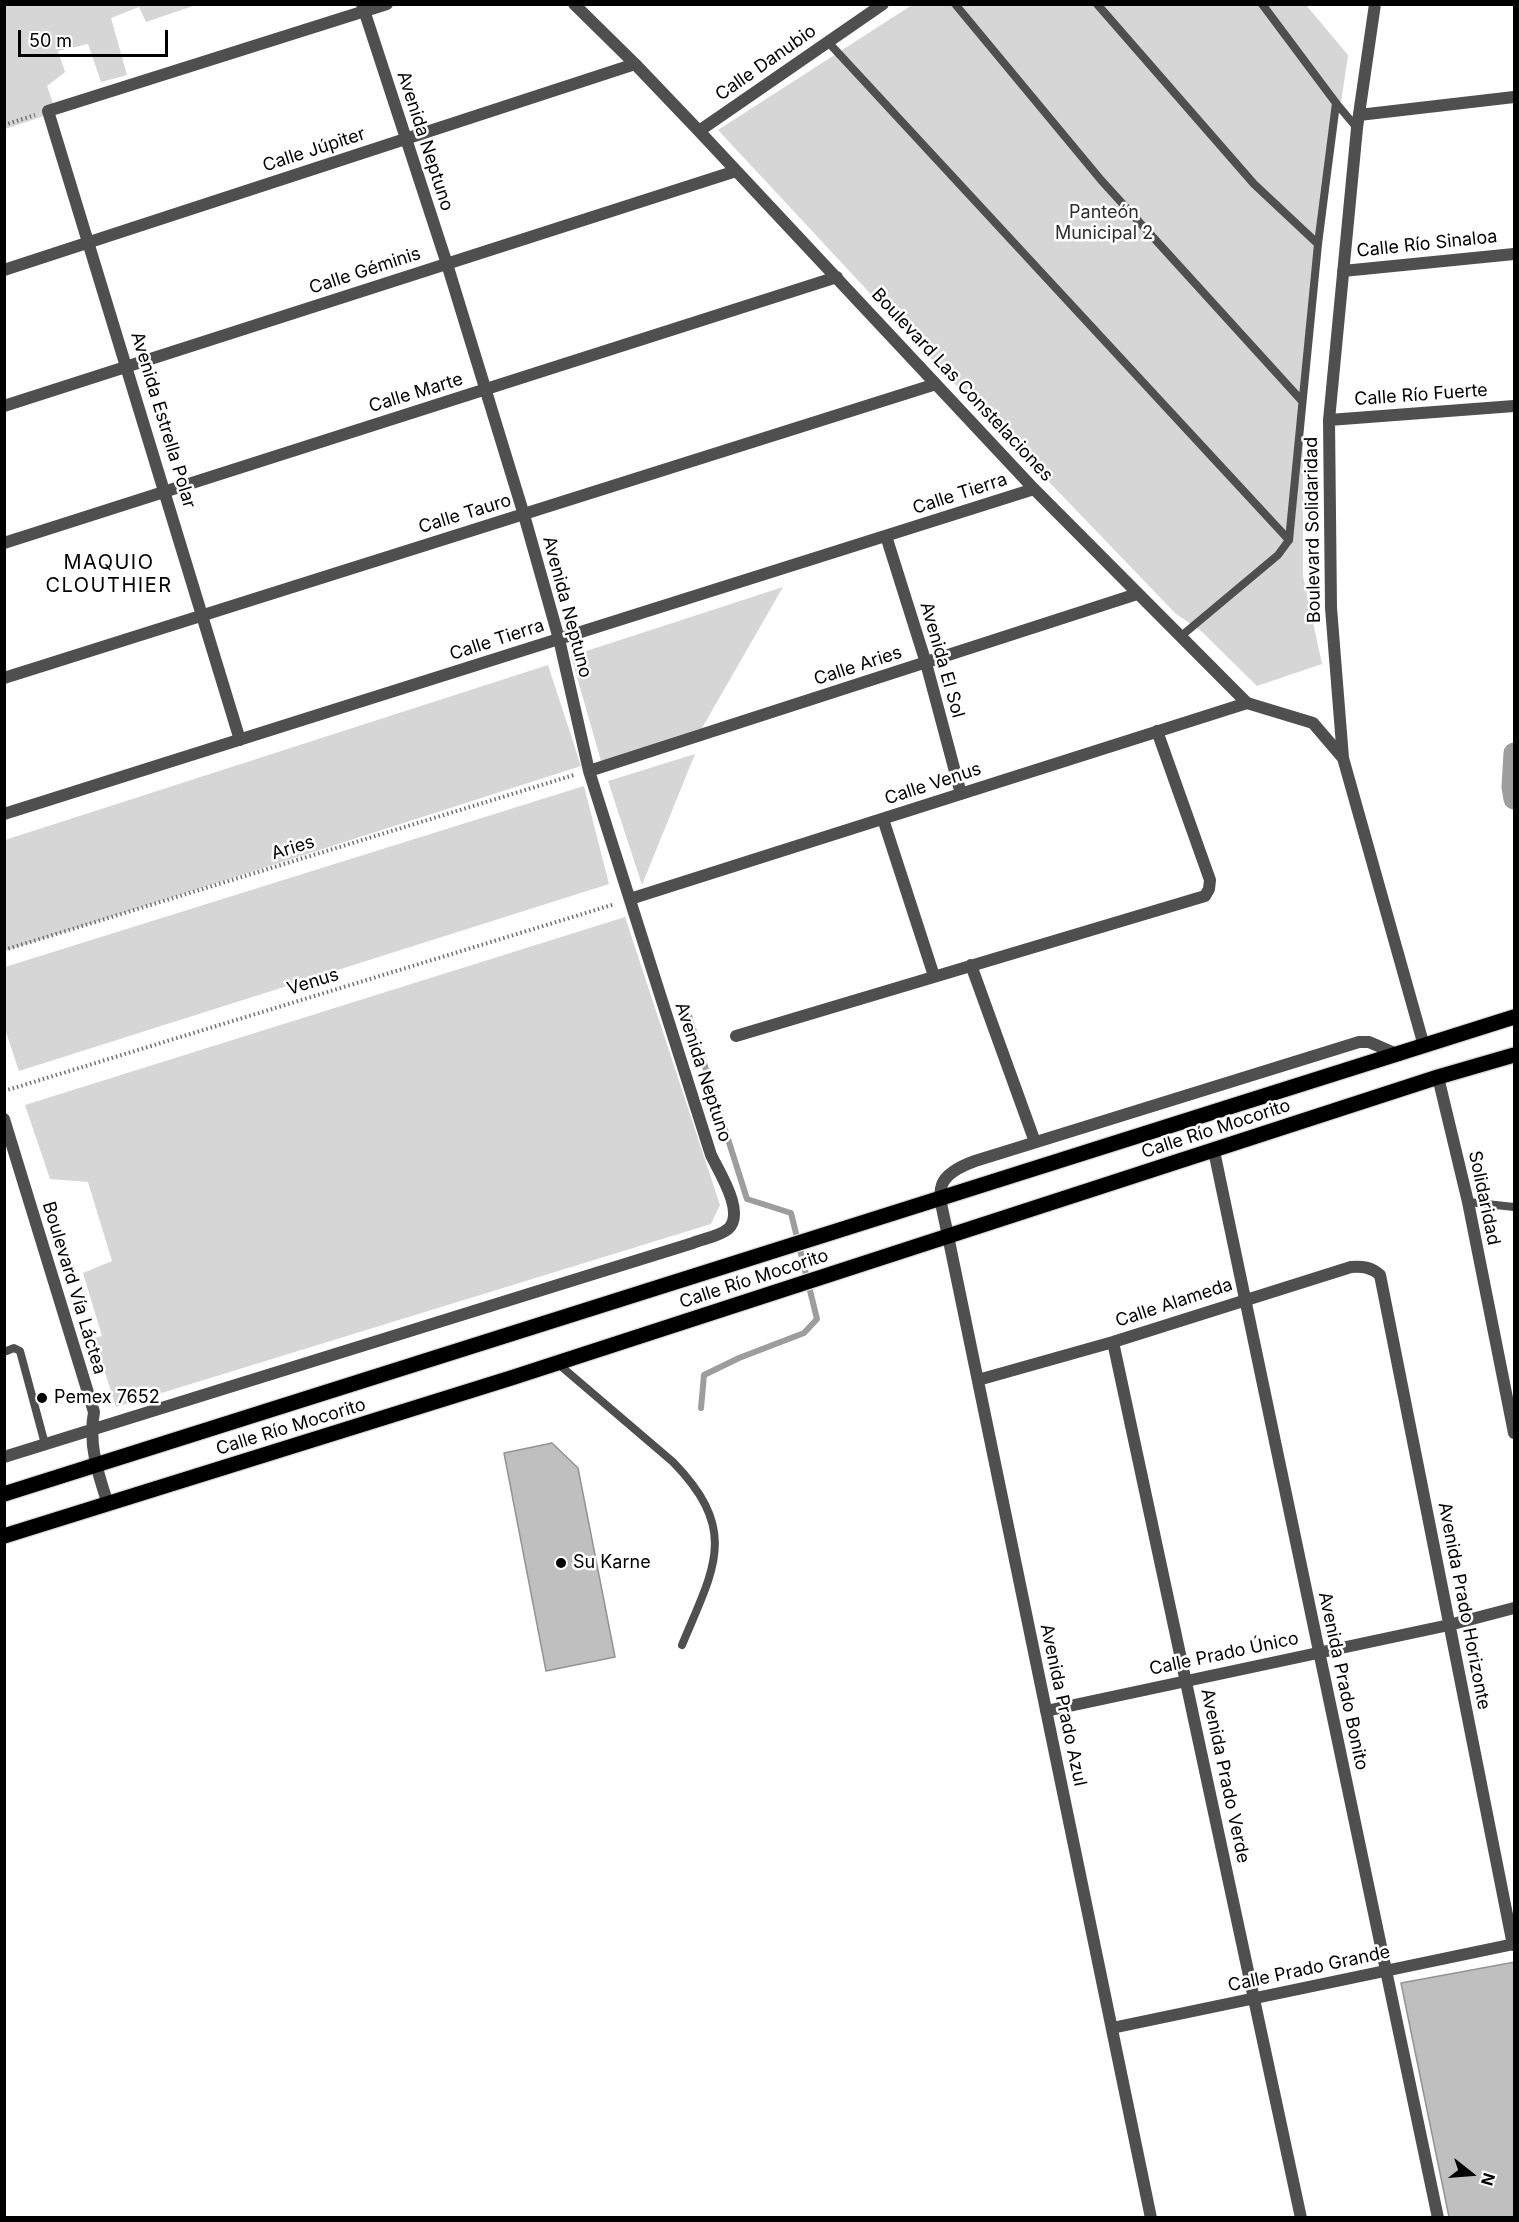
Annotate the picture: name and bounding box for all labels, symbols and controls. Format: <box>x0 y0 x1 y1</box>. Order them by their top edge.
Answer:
scale bar <box>21 18 171 56</box>
street label: Calle Danubio <box>711 20 821 106</box>
text: 50 m <box>29 30 72 51</box>
street label: Avenida Neptuno <box>392 68 458 214</box>
street label: Calle Júpiter <box>260 123 368 177</box>
park label: Panteón Municipal 2 <box>1055 202 1153 244</box>
street label: Calle Río Sinaloa <box>1356 226 1498 262</box>
street label: Calle Géminis <box>306 243 424 299</box>
street label: Boulevard Las Constelaciones <box>867 284 1057 486</box>
street label: Avenida Estrella Polar <box>126 329 200 511</box>
street label: Calle Marte <box>366 368 466 418</box>
street label: Calle Río Fuerte <box>1354 380 1488 410</box>
street label: Boulevard Solidaridad <box>1301 437 1325 623</box>
street label: Calle Tierra <box>910 469 1010 519</box>
street label: Calle Tauro <box>416 490 514 538</box>
street label: Avenida Neptuno <box>538 534 596 680</box>
district label: MAQUIO CLOUTHIER <box>45 551 173 598</box>
street label: Avenida El Sol <box>915 600 969 720</box>
street label: Calle Tierra <box>447 615 547 665</box>
street label: Calle Aries <box>811 642 905 690</box>
street label: Calle Venus <box>882 758 984 810</box>
street label: Aries <box>269 831 317 865</box>
street label: Venus <box>285 964 341 1000</box>
street label: Avenida Neptuno <box>670 999 736 1145</box>
street label: Calle Río Mocorito <box>1139 1095 1293 1163</box>
street label: Solidaridad <box>1463 1149 1505 1247</box>
street label: Boulevard Vía Láctea <box>37 1199 111 1377</box>
street label: Calle Río Mocorito <box>677 1245 831 1313</box>
street label: Calle Alameda <box>1113 1274 1235 1332</box>
place label: Pemex 7652 <box>54 1387 160 1409</box>
marker: Pemex 7652 <box>35 1391 49 1405</box>
street label: Calle Río Mocorito <box>214 1394 368 1460</box>
street label: Avenida Prado Horizonte <box>1433 1500 1495 1712</box>
place label: Su Karne <box>573 1552 651 1574</box>
marker: Su Karne <box>554 1556 568 1570</box>
street label: Avenida Prado Bonito <box>1314 1590 1372 1772</box>
street label: Avenida Prado Azul <box>1035 1622 1091 1788</box>
street label: Calle Prado Único <box>1147 1628 1301 1680</box>
street label: Avenida Prado Verde <box>1196 1687 1254 1865</box>
street label: Calle Prado Grande <box>1226 1941 1392 1997</box>
north arrow <box>1441 2144 1501 2204</box>
text: N <box>1477 2170 1500 2188</box>

